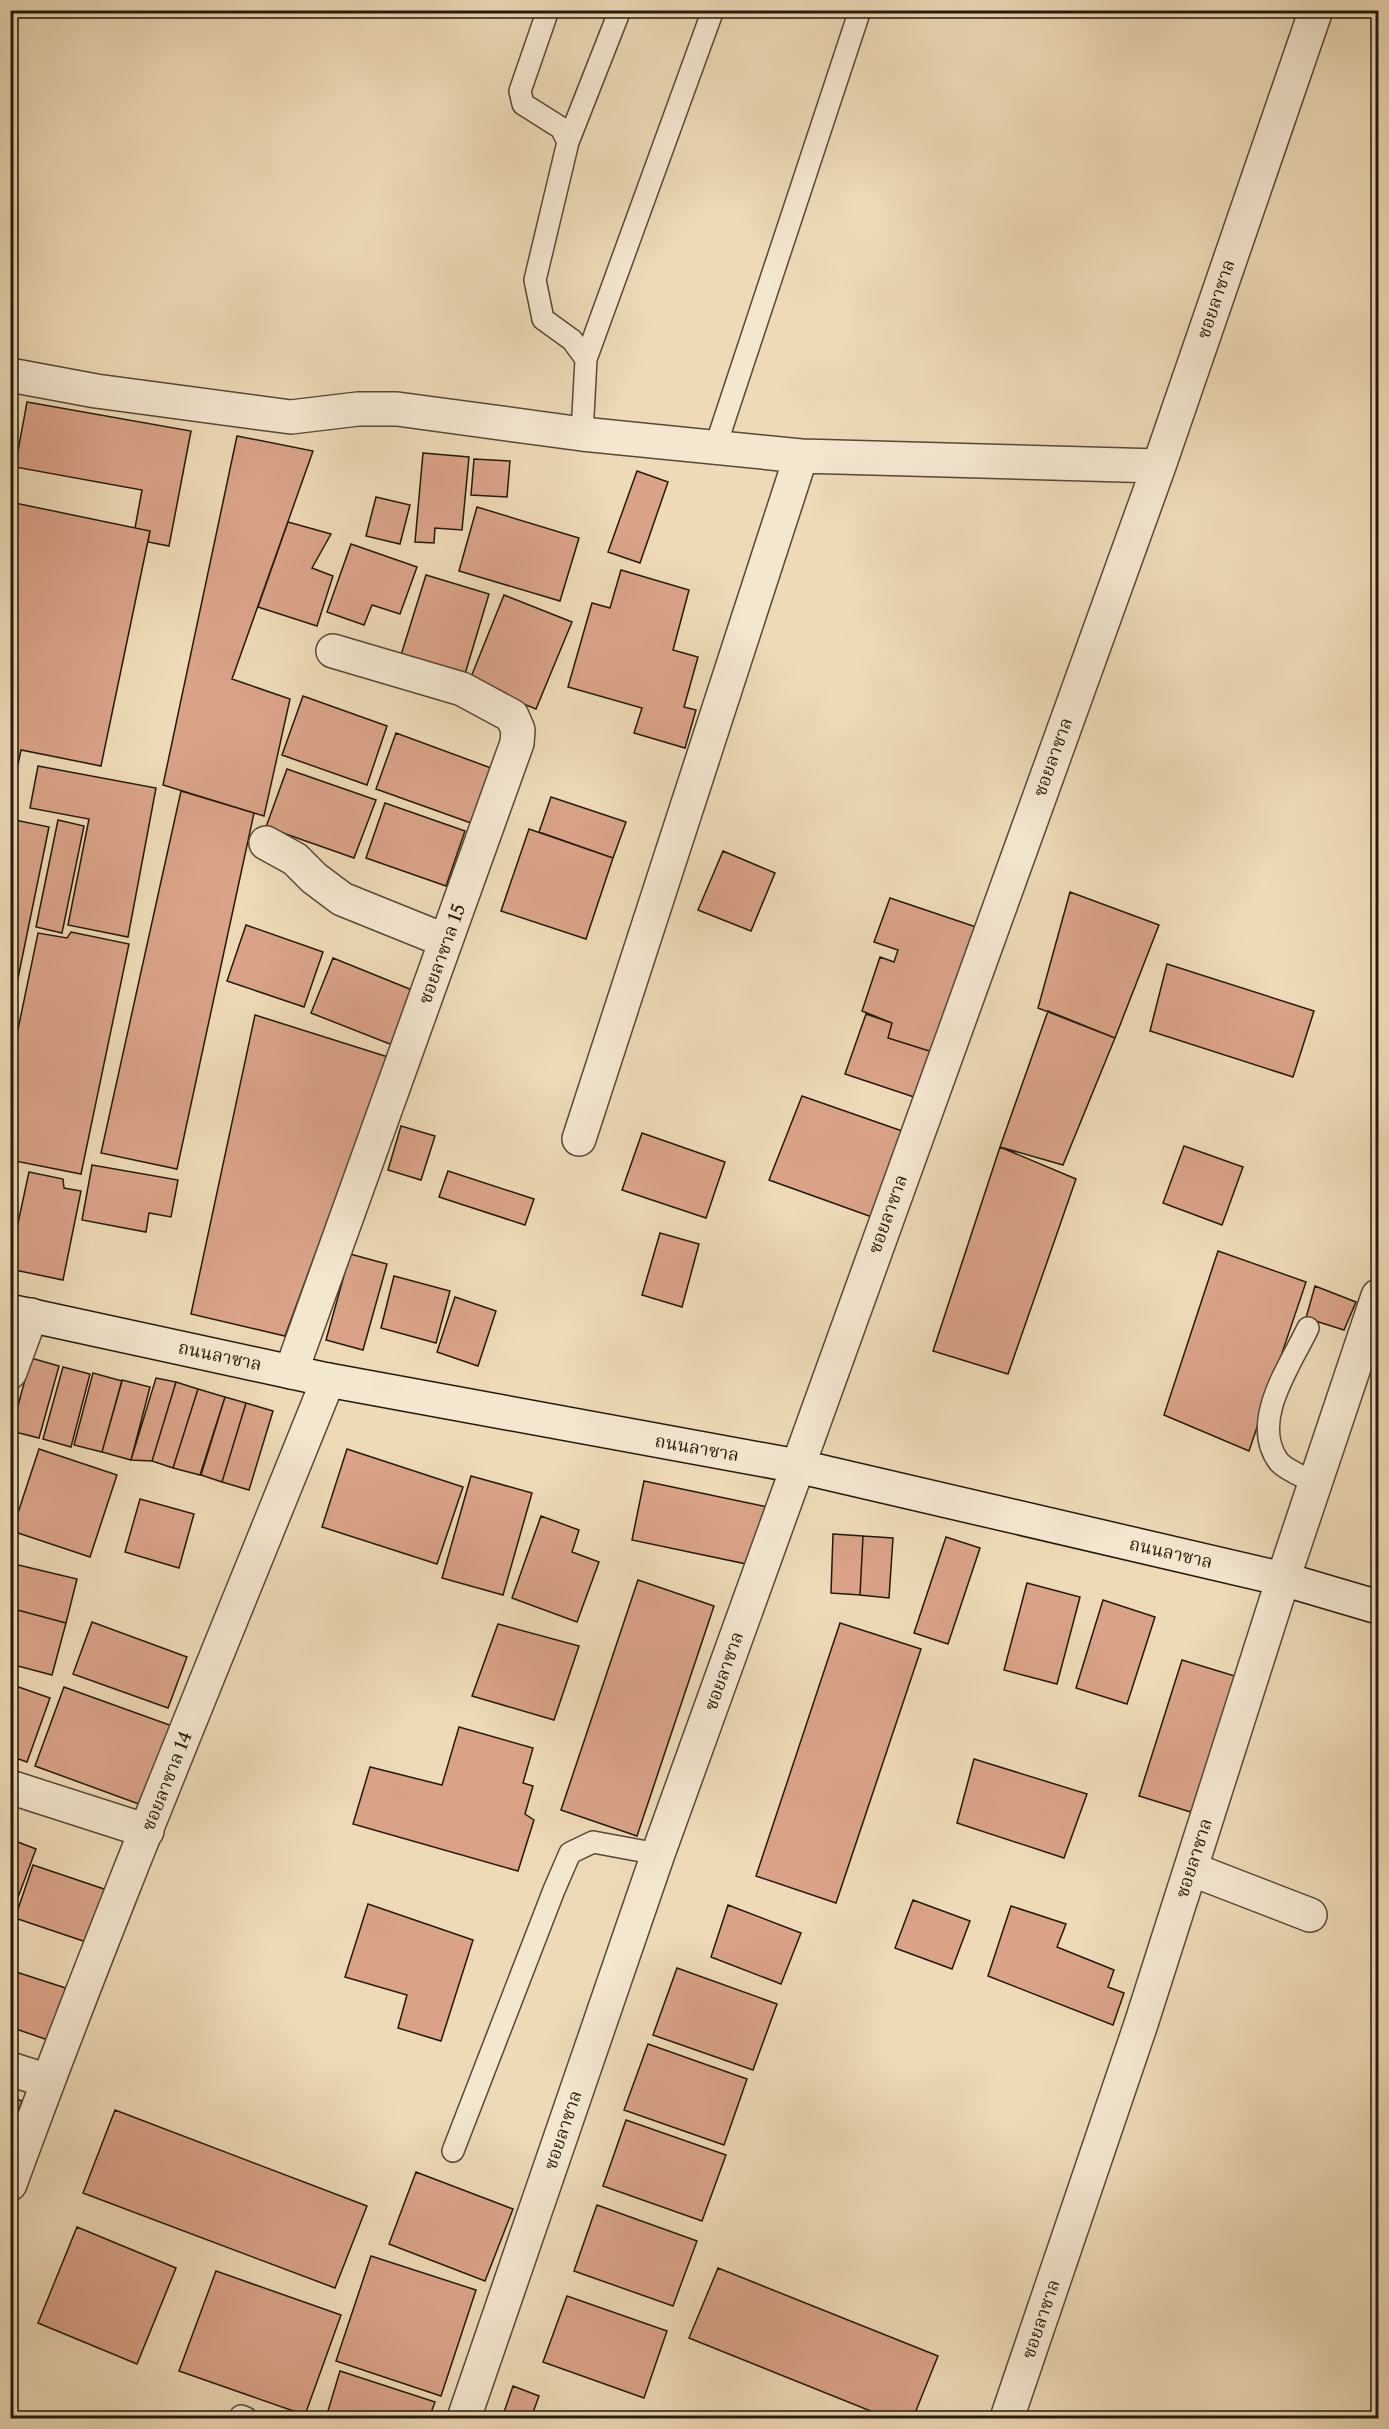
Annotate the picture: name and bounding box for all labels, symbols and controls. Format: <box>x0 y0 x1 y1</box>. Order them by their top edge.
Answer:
street label: ซอยลาซาล <box>1192 256 1240 342</box>
street label: ซอยลาซาล <box>1029 715 1077 799</box>
street label: ซอยลาซาล 15 <box>414 901 470 1007</box>
street label: ซอยลาซาล <box>864 1172 912 1256</box>
street label: ถนนลาซาล <box>176 1336 264 1376</box>
street label: ถนนลาซาล <box>653 1430 741 1466</box>
street label: ถนนลาซาล <box>1127 1533 1215 1573</box>
street label: ซอยลาซาล <box>700 1629 748 1713</box>
street label: ซอยลาซาล 14 <box>137 1728 197 1834</box>
street label: ซอยลาซาล <box>1171 1815 1217 1901</box>
street label: ซอยลาซาล <box>539 2087 587 2173</box>
street label: ซอยลาซาล <box>1017 2276 1065 2362</box>

